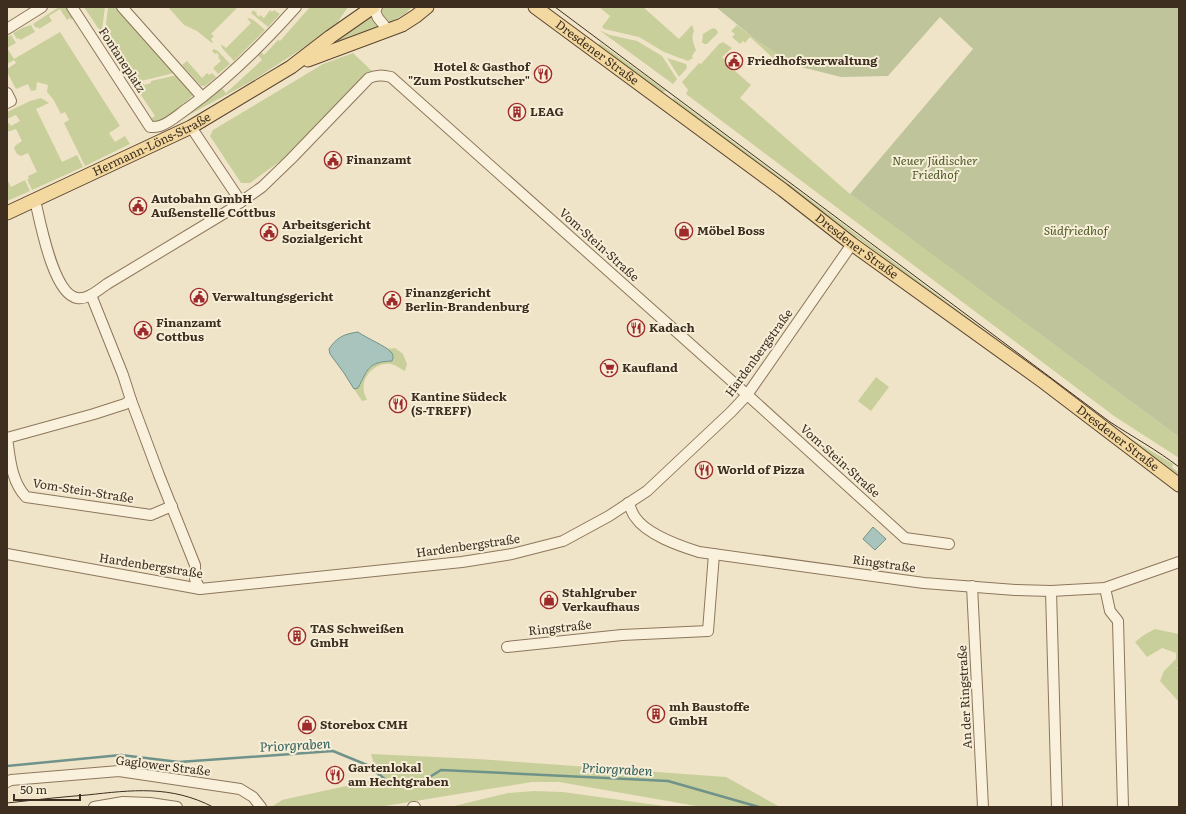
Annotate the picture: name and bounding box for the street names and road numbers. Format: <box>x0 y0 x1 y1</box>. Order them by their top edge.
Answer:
street label: Dresdener Straße <box>552 15 643 89</box>
street label: Fontaneplatz <box>95 23 151 96</box>
street label: Hermann-Löns-Straße <box>89 107 214 180</box>
street label: Vom-Stein-Straße <box>556 203 644 285</box>
street label: Dresdener Straße <box>812 209 903 283</box>
street label: Hardenbergstraße <box>720 305 796 400</box>
street label: Dresdener Straße <box>1073 400 1163 475</box>
street label: Vom-Stein-Straße <box>797 419 885 501</box>
street label: Vom-Stein-Straße <box>31 473 135 507</box>
street label: Hardenbergstraße <box>415 529 521 561</box>
street label: Hardenbergstraße <box>98 548 204 582</box>
street label: Ringstraße <box>851 550 917 576</box>
street label: Ringstraße <box>527 615 592 639</box>
street label: An der Ringstraße <box>952 645 976 749</box>
street label: Gaglower Straße <box>115 750 212 780</box>

